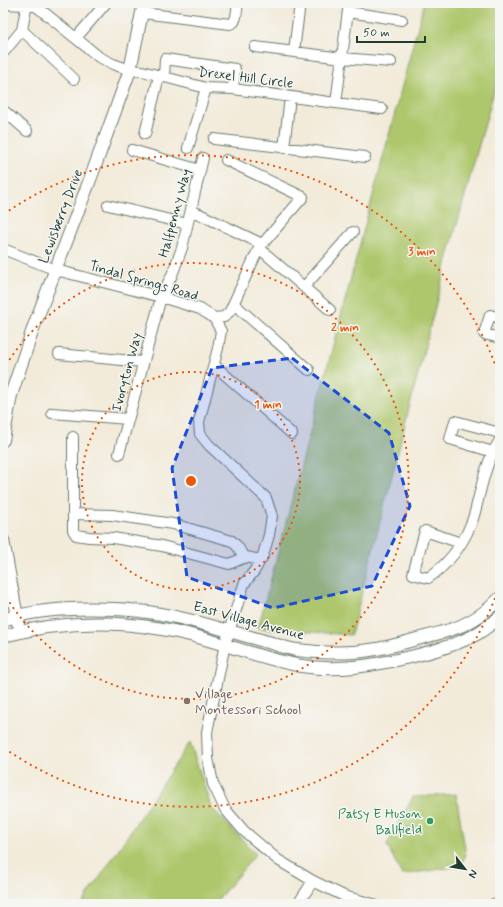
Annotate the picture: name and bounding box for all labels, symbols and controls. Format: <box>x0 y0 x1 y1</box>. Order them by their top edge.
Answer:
scale bar <box>357 18 425 44</box>
text: 50 m <box>363 25 390 41</box>
street label: Drexel Hill Circle <box>197 63 294 93</box>
street label: Lewisberry Drive <box>35 167 87 266</box>
street label: Halfpenny Way <box>154 167 195 260</box>
text: 3 min <box>408 244 436 260</box>
street label: Tindal Springs Road <box>87 257 200 306</box>
text: 2 min <box>331 320 359 336</box>
street label: Ivoryton Way <box>108 331 146 414</box>
text: 1 min <box>254 397 282 413</box>
centre of rings <box>184 474 198 488</box>
street label: East Village Avenue <box>191 598 306 644</box>
place label: Village Montessori School <box>195 685 302 719</box>
marker: Village Montessori School <box>182 696 192 706</box>
place label: Patsy E Huson Ballfield <box>338 805 422 839</box>
marker: Patsy E Huson Ballfield <box>425 816 435 826</box>
north arrow <box>445 849 485 889</box>
text: N <box>465 867 481 880</box>

